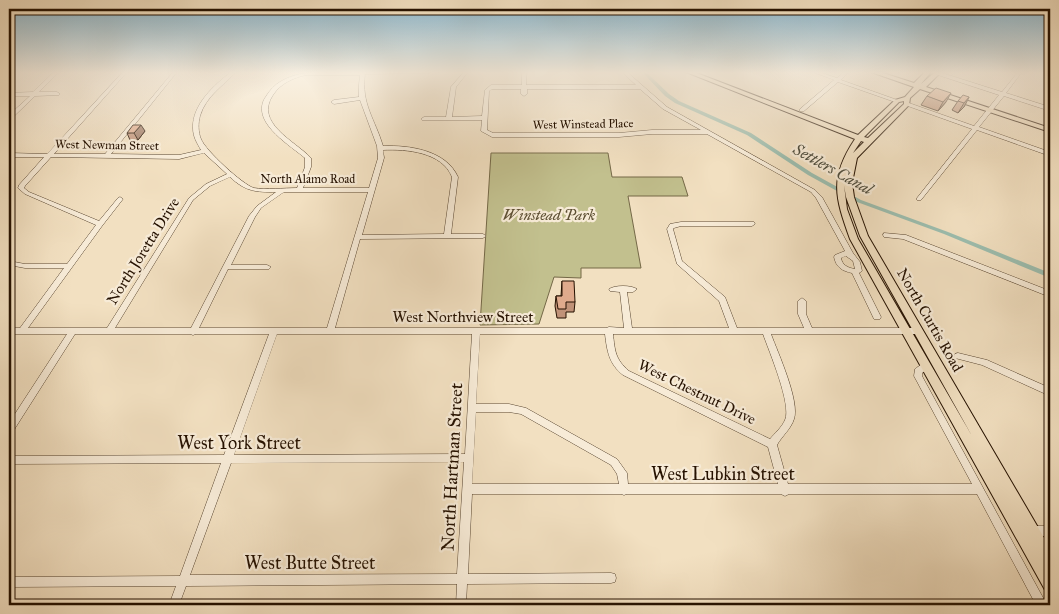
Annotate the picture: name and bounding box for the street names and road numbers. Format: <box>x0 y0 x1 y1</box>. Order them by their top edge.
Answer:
street label: West Winstead Place <box>532 116 634 132</box>
street label: West Newman Street <box>55 137 160 153</box>
street label: North Alamo Road <box>261 172 355 186</box>
street label: North Joretta Drive <box>103 194 184 308</box>
street label: North Curtis Road <box>893 265 967 375</box>
street label: West Northview Street <box>393 308 534 326</box>
street label: West Chestnut Drive <box>635 356 759 428</box>
street label: North Hartman Street <box>437 382 467 552</box>
street label: West York Street <box>177 432 301 454</box>
street label: West Lubkin Street <box>651 463 796 485</box>
street label: West Butte Street <box>245 552 376 574</box>

